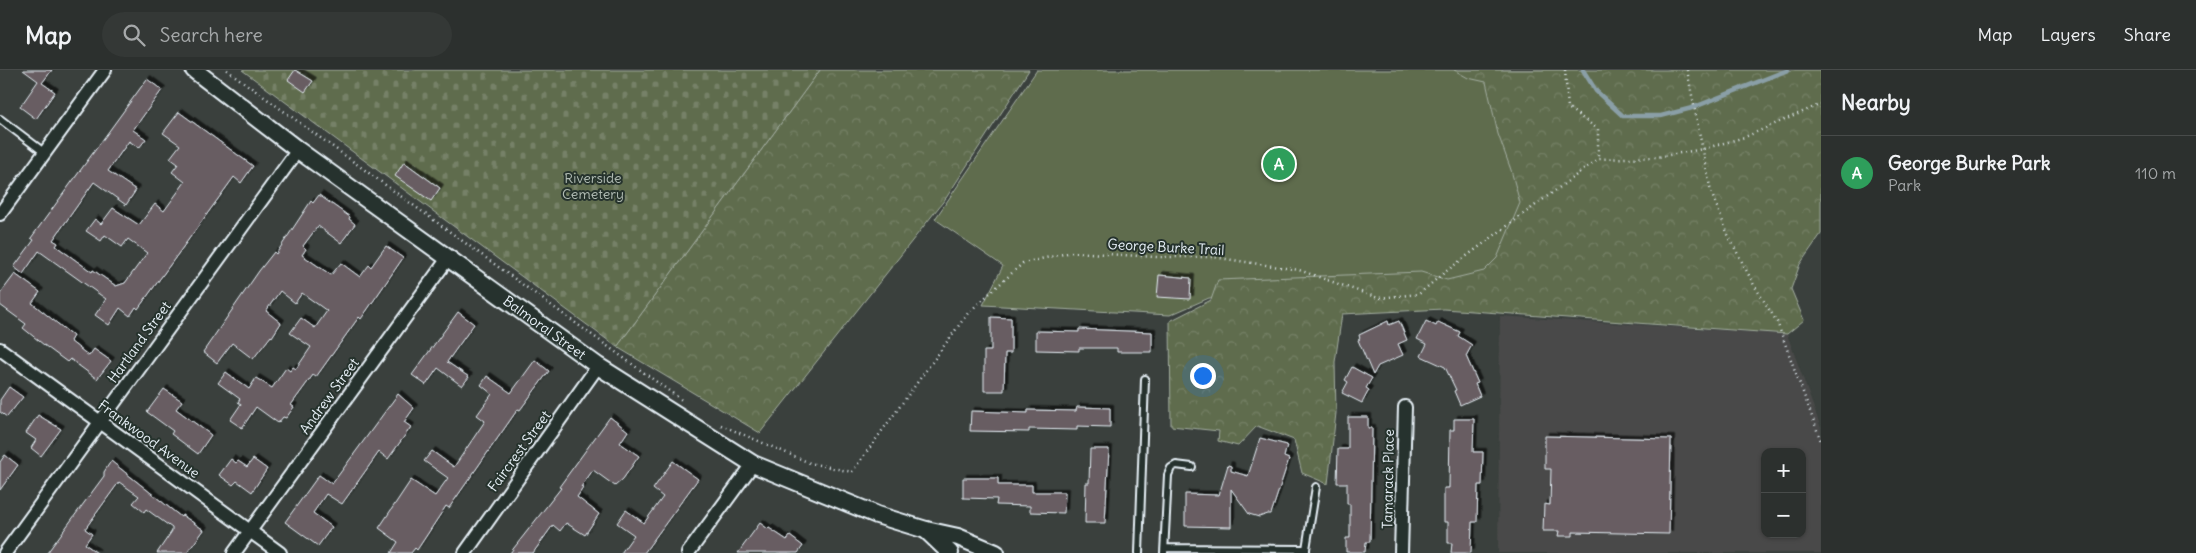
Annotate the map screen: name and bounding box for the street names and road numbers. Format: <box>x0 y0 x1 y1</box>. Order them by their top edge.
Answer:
street label: George Burke Trail <box>1107 235 1225 259</box>
street label: Balmoral Street <box>500 292 590 364</box>
street label: Hartland Street <box>103 297 175 386</box>
street label: Andrew Street <box>295 354 363 438</box>
street label: Frankwood Avenue <box>95 396 203 482</box>
street label: Faircrest Street <box>484 407 555 495</box>
street label: Tamarack Place <box>1378 429 1398 529</box>

